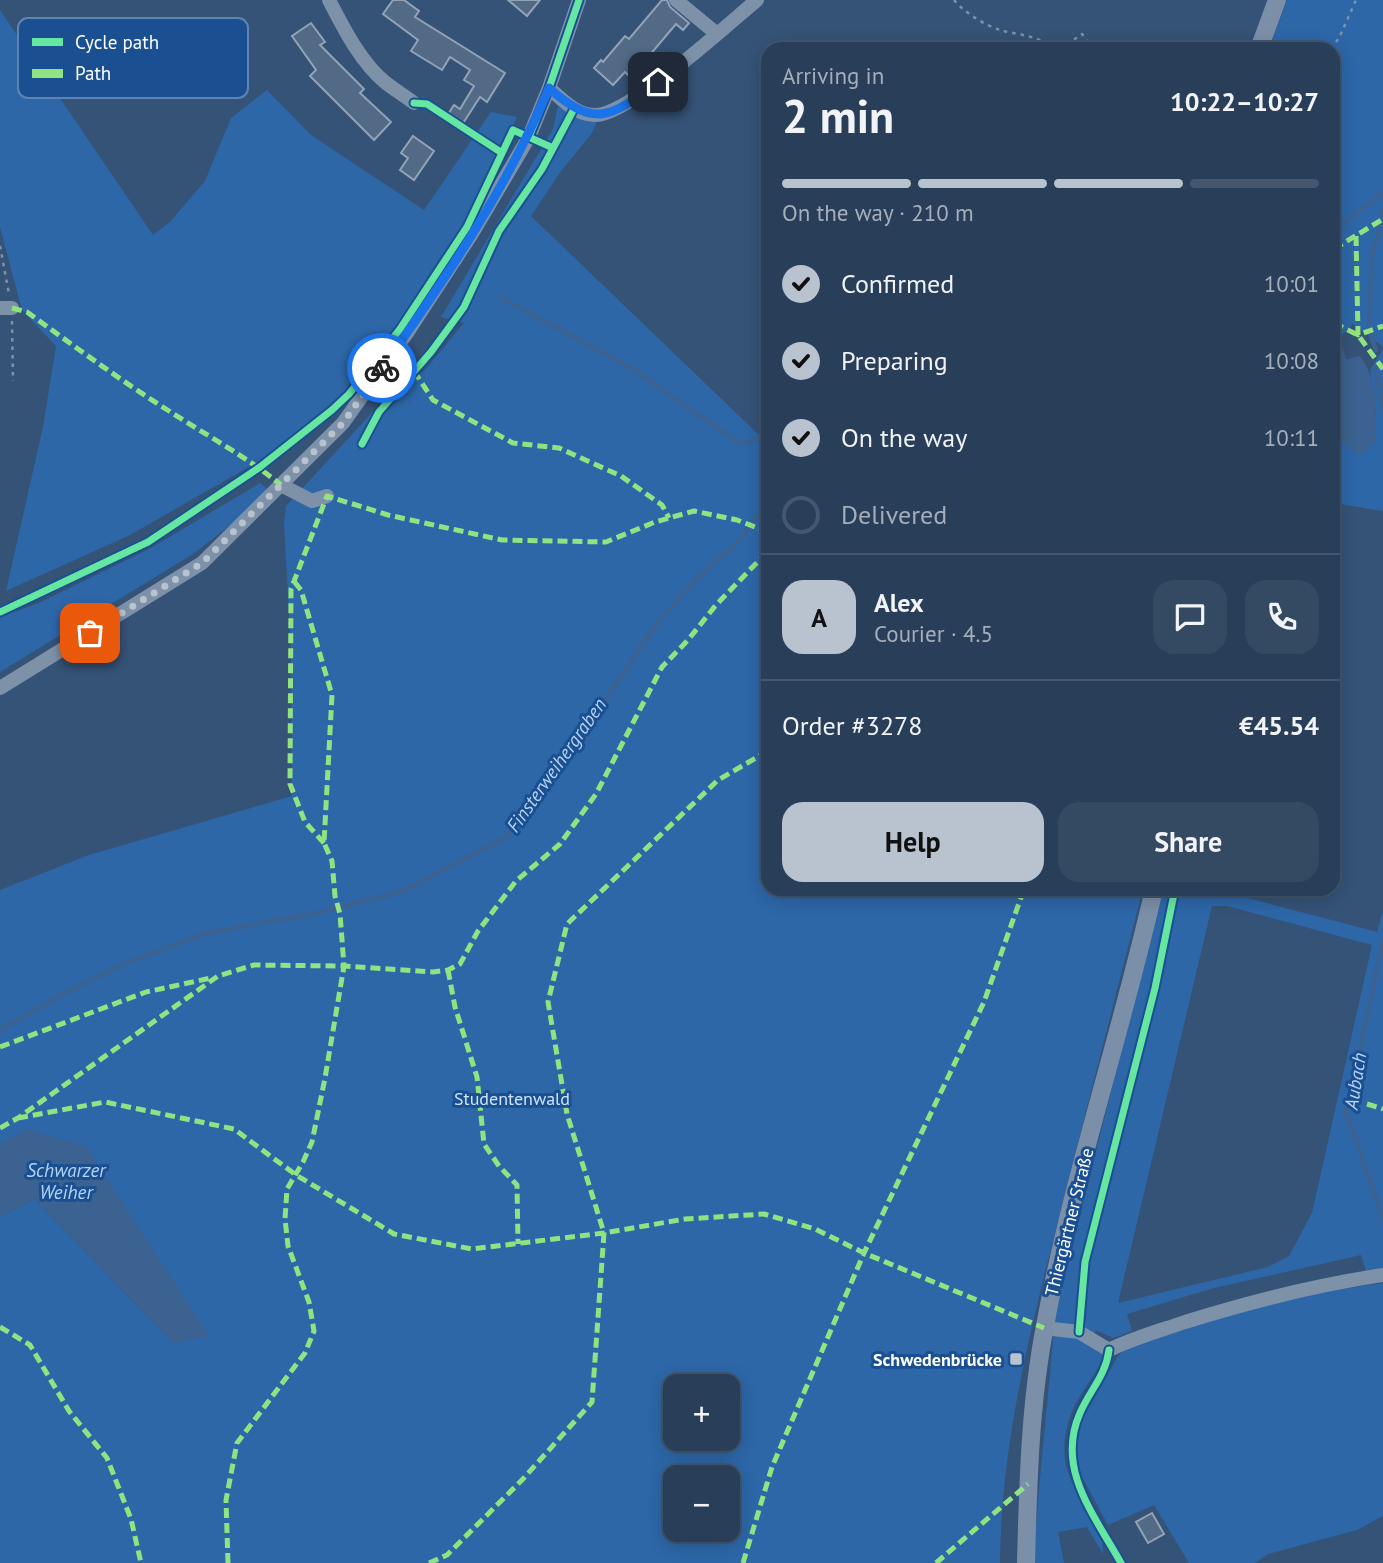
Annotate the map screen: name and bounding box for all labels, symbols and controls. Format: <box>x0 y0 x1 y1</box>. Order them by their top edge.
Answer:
legend <box>18 18 248 98</box>
text: Cycle path <box>75 30 159 54</box>
pin <box>628 52 688 112</box>
text: Path <box>75 61 111 85</box>
text: Arriving in <box>782 61 884 90</box>
icon: home <box>639 63 677 101</box>
text: 10:22–10:27 <box>1170 85 1319 118</box>
text: 2 min <box>782 86 894 146</box>
text: On the way · 210 m <box>782 198 974 227</box>
icon: check <box>782 265 820 303</box>
text: Confirmed <box>841 267 954 300</box>
text: 10:01 <box>1264 269 1319 298</box>
courier <box>347 333 417 403</box>
icon: check <box>782 342 820 380</box>
text: Preparing <box>841 344 948 377</box>
text: 10:08 <box>1264 346 1319 375</box>
icon: bike <box>363 349 401 387</box>
icon: check <box>782 419 820 457</box>
text: On the way <box>841 421 967 454</box>
text: 10:11 <box>1264 423 1319 452</box>
text: Delivered <box>841 498 947 531</box>
button: chat <box>1153 580 1227 654</box>
button: phone <box>1245 580 1319 654</box>
text: Alex <box>874 586 924 619</box>
text: A <box>811 601 827 634</box>
pin <box>60 603 120 663</box>
icon: bag <box>71 614 109 652</box>
text: Courier · 4.5 <box>874 619 993 648</box>
water label: Finsterweihergraben <box>501 693 611 837</box>
text: Order #3278 <box>782 709 922 742</box>
text: €45.54 <box>1239 709 1319 742</box>
button: Help <box>782 802 1044 882</box>
button: Share <box>1058 802 1319 882</box>
water label: Aubach <box>1338 1051 1371 1112</box>
park label: Studentenwald <box>454 1087 570 1110</box>
street label: Thiergärtner Straße <box>1039 1146 1099 1298</box>
water label: Schwarzer Weiher <box>27 1158 107 1204</box>
place label: Schwedenbrücke <box>873 1348 1002 1371</box>
marker: Schwedenbrücke <box>1008 1351 1024 1367</box>
map controls <box>663 1374 740 1542</box>
button: + <box>663 1374 740 1451</box>
button: − <box>663 1465 740 1542</box>

